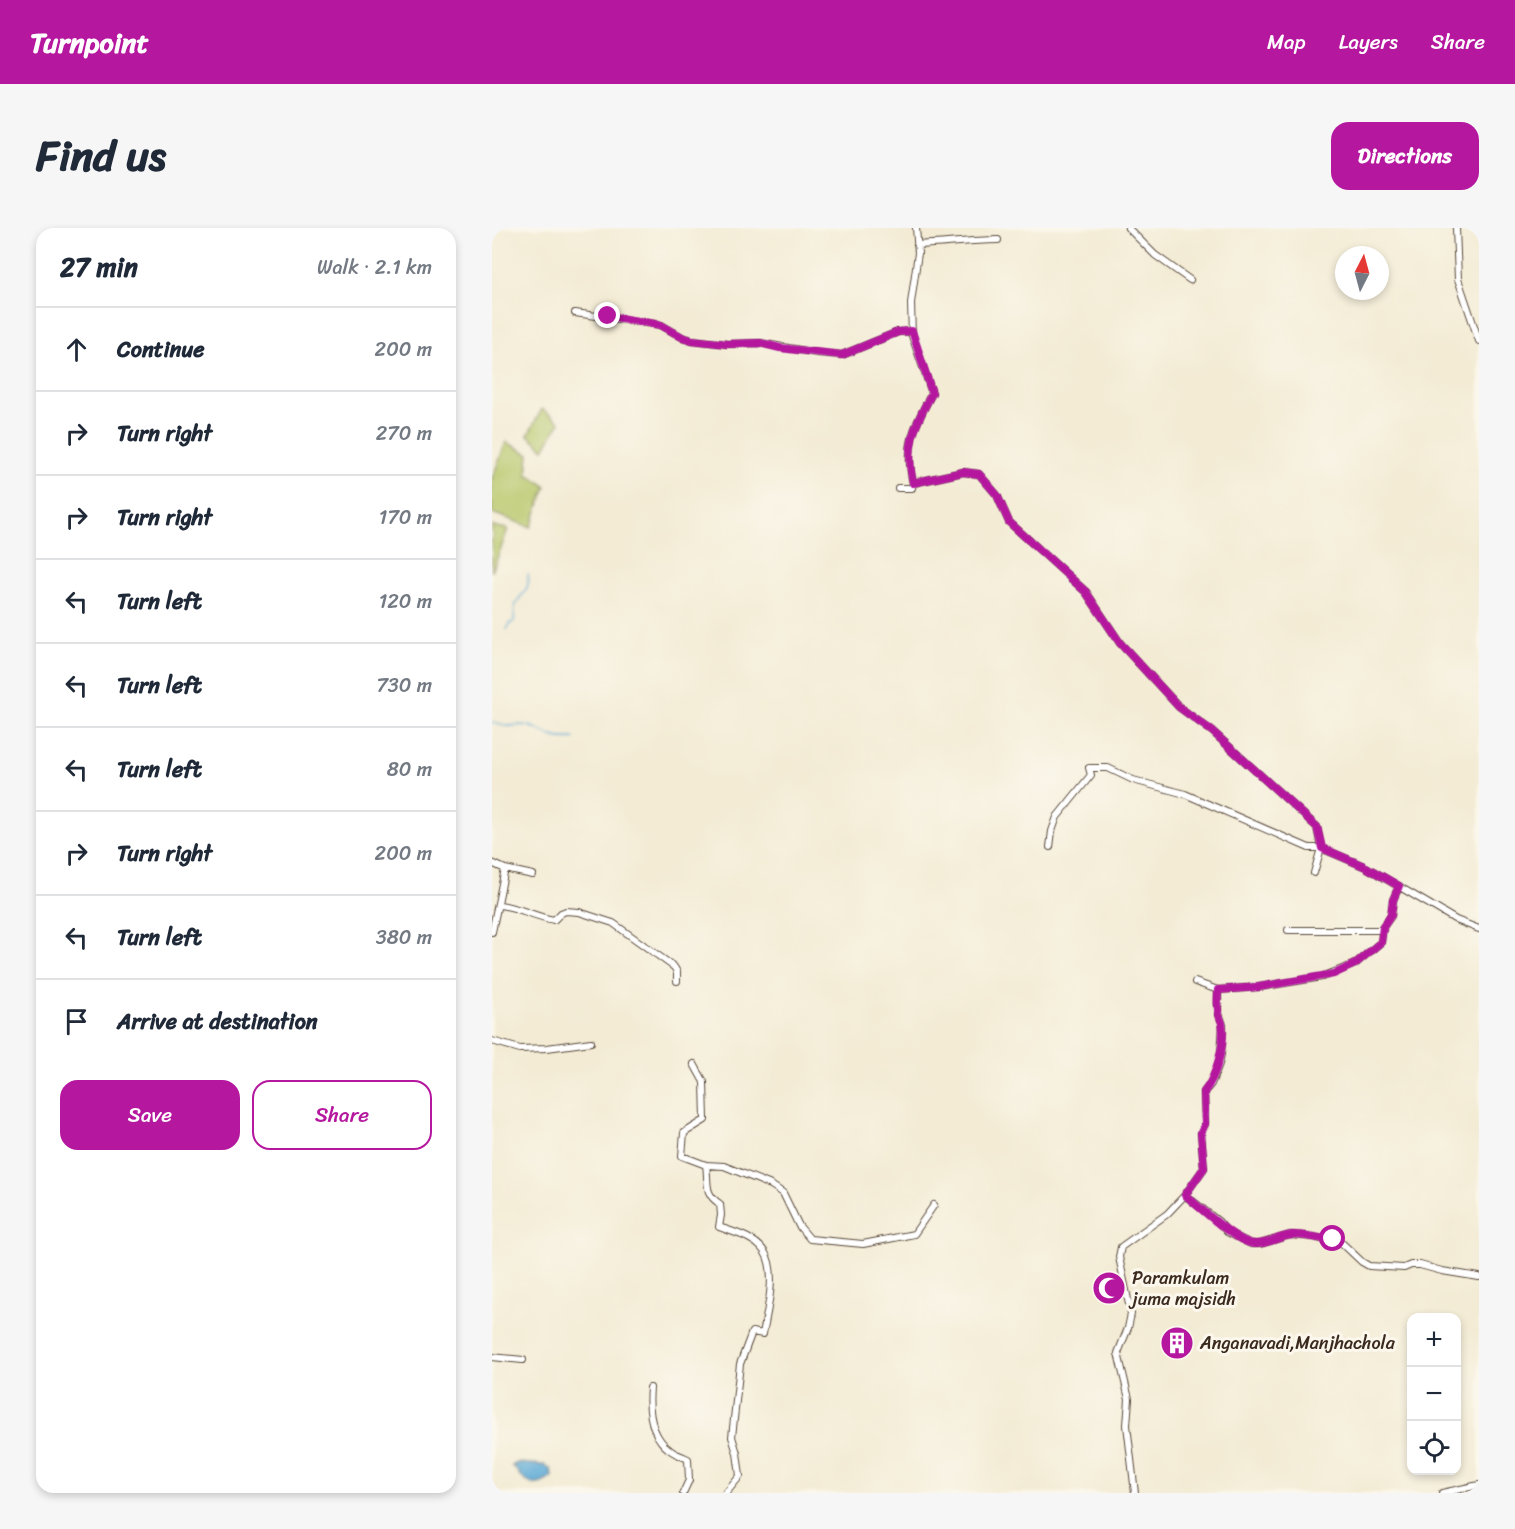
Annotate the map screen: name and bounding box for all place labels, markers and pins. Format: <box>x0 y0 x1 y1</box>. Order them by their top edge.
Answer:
place label: Paramkulam juma majsidh <box>1128 1262 1236 1315</box>
mosque icon: Paramkulam juma majsidh <box>1091 1270 1127 1306</box>
building icon: Anganavadi,Manjhachola <box>1159 1325 1195 1361</box>
place label: Anganavadi,Manjhachola <box>1199 1327 1396 1359</box>

